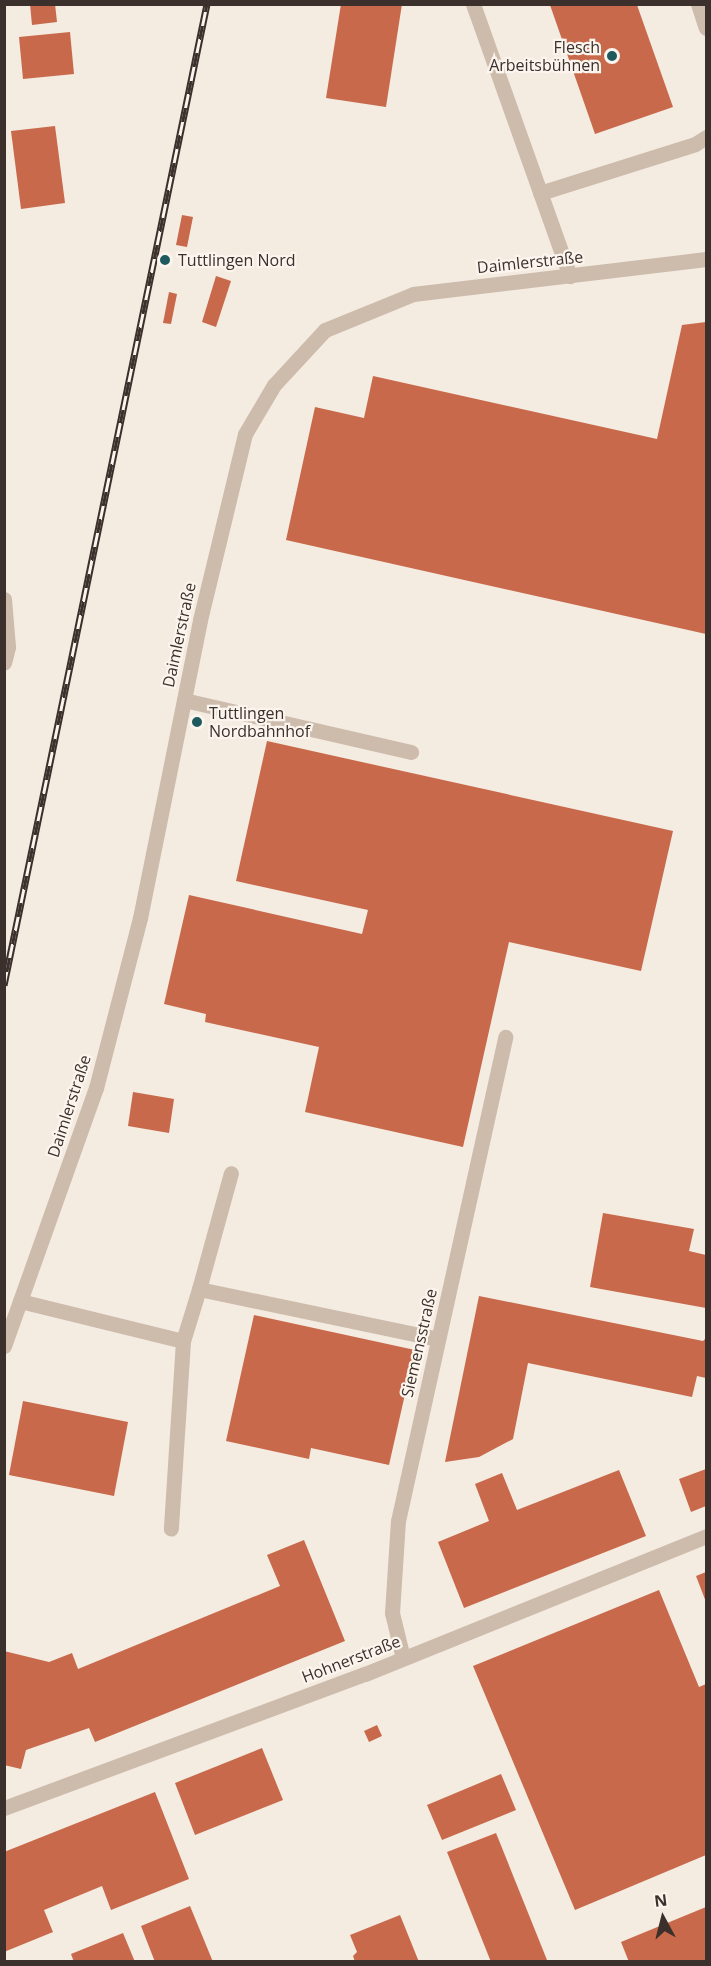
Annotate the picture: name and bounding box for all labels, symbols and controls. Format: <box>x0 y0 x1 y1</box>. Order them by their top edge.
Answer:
place label: Flesch Arbeitsbühnen <box>489 37 600 75</box>
marker: Flesch Arbeitsbühnen <box>605 49 619 63</box>
street label: Daimlerstraße <box>476 247 584 277</box>
place label: Tuttlingen Nord <box>178 250 296 270</box>
marker: Tuttlingen Nord <box>156 251 174 269</box>
street label: Daimlerstraße <box>159 581 199 689</box>
place label: Tuttlingen Nordbahnhof <box>209 703 310 741</box>
marker: Tuttlingen Nordbahnhof <box>190 715 204 729</box>
street label: Daimlerstraße <box>43 1052 95 1160</box>
street label: Siemensstraße <box>397 1287 441 1399</box>
street label: Hohnerstraße <box>299 1631 403 1687</box>
north arrow <box>633 1888 693 1948</box>
text: N <box>653 1888 669 1912</box>

